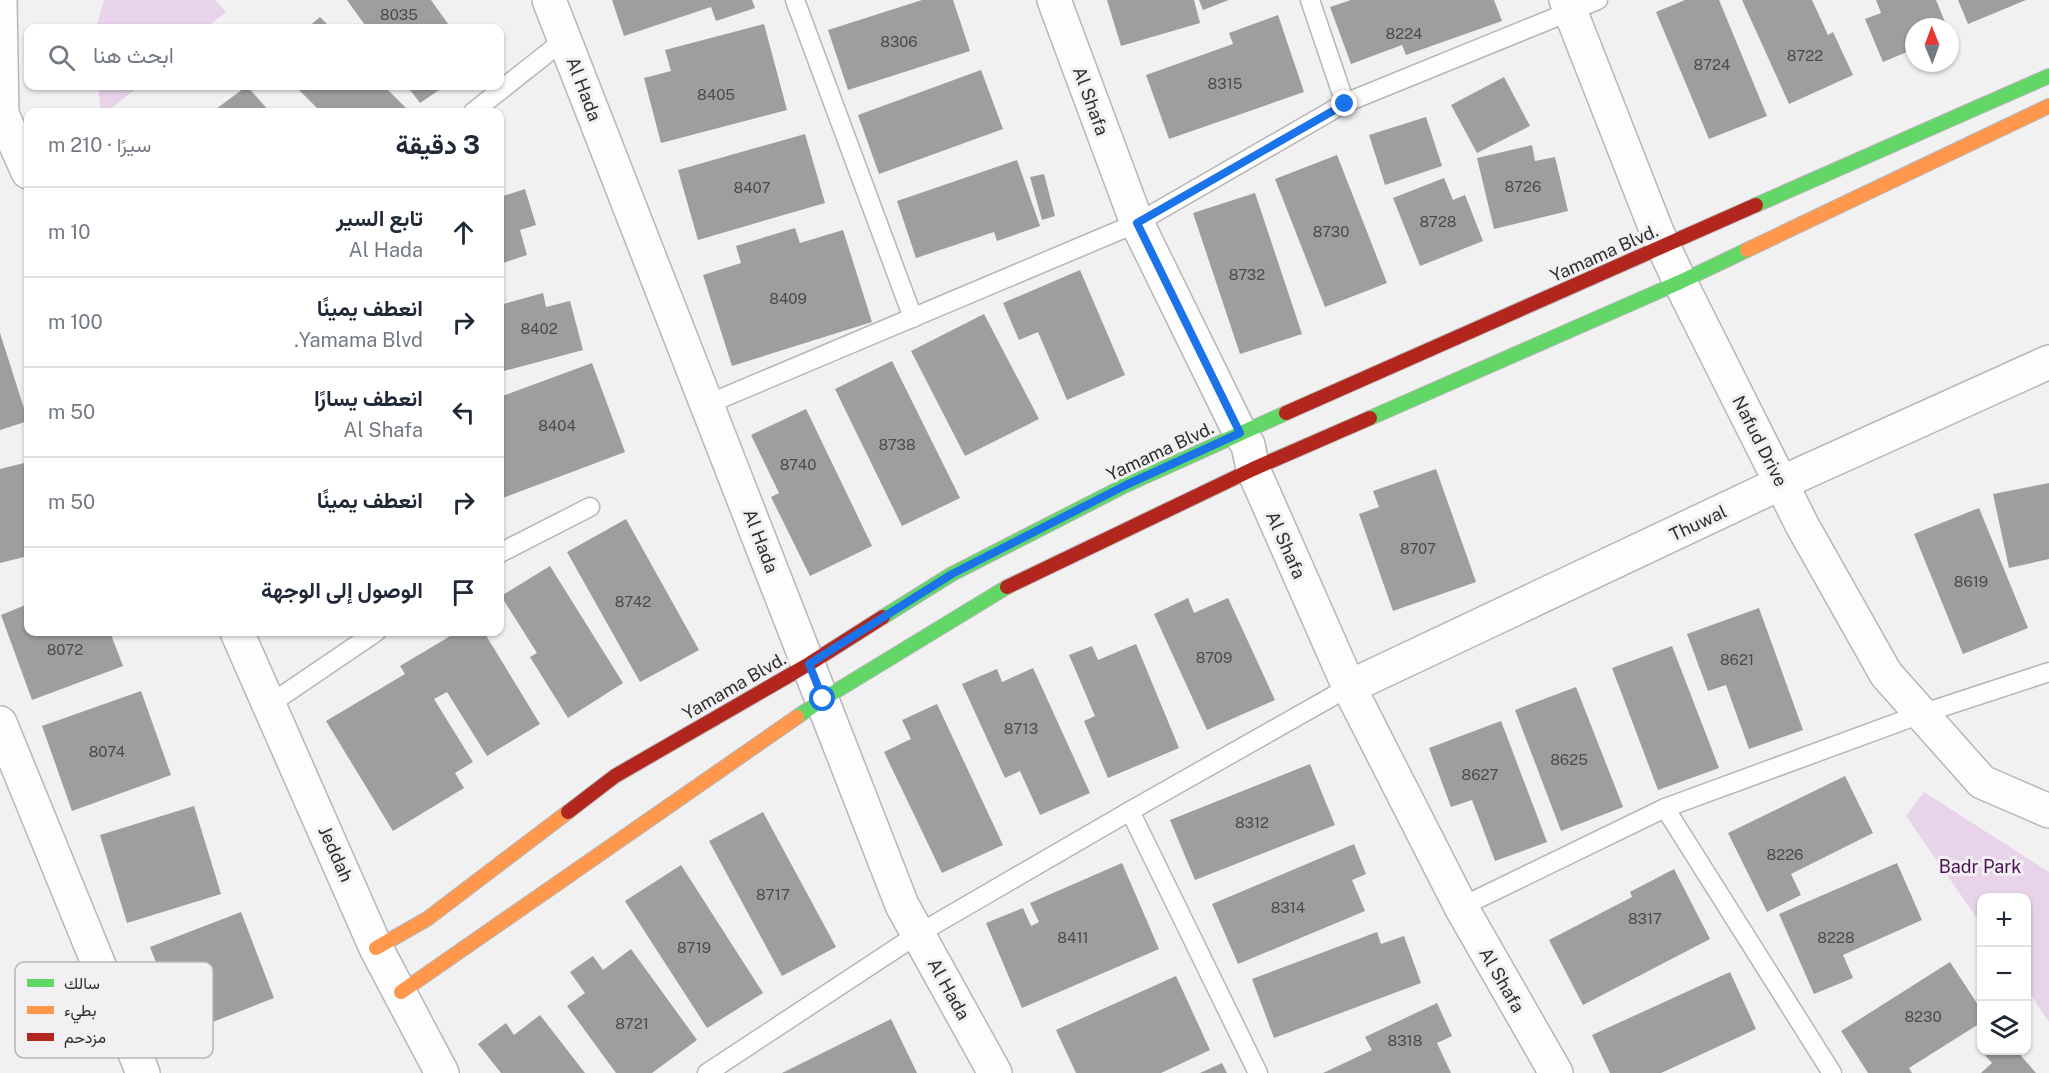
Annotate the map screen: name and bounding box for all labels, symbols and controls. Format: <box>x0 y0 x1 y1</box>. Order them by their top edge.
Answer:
house number: 8035 <box>380 6 418 23</box>
north arrow <box>1905 18 1959 72</box>
search box <box>24 24 504 90</box>
house number: 8224 <box>1385 25 1423 42</box>
house number: 8306 <box>880 33 918 50</box>
icon: search <box>45 41 78 74</box>
text: ابحث هنا <box>93 42 174 68</box>
house number: 8722 <box>1787 47 1823 64</box>
street label: Al Hada <box>562 54 606 124</box>
house number: 8724 <box>1694 56 1730 73</box>
street label: Al Shafa <box>1069 64 1113 138</box>
house number: 8315 <box>1208 75 1242 92</box>
house number: 8405 <box>697 86 735 103</box>
route end <box>1331 90 1357 116</box>
text: 3 دقيقة <box>396 129 480 160</box>
text: سيرًا · 210 m <box>48 133 151 157</box>
house number: 8726 <box>1505 178 1541 195</box>
house number: 8407 <box>733 179 771 196</box>
text: تابع السير <box>336 205 423 231</box>
house number: 8728 <box>1419 213 1457 230</box>
icon: ahead <box>447 216 480 249</box>
text: 10 m <box>48 220 91 244</box>
street label: Yamama Blvd. <box>1547 220 1661 286</box>
house number: 8730 <box>1313 223 1349 240</box>
text: Al Hada <box>349 238 423 262</box>
house number: 8732 <box>1229 266 1265 283</box>
house number: 8409 <box>769 290 807 307</box>
text: انعطف يمينًا <box>317 295 423 321</box>
icon: right <box>447 306 480 339</box>
text: 100 m <box>48 310 103 334</box>
house number: 8402 <box>520 320 558 337</box>
text: Yamama Blvd. <box>294 328 423 352</box>
text: انعطف يسارًا <box>314 385 423 411</box>
street label: Nafud Drive <box>1728 392 1792 490</box>
icon: left <box>447 396 480 429</box>
text: 50 m <box>48 400 95 424</box>
house number: 8404 <box>538 417 576 434</box>
street label: Yamama Blvd. <box>1103 417 1217 485</box>
text: Al Shafa <box>343 418 423 442</box>
house number: 8738 <box>878 436 916 453</box>
house number: 8740 <box>780 456 816 473</box>
icon: right <box>447 486 480 519</box>
text: انعطف يمينًا <box>317 487 423 513</box>
text: 50 m <box>48 490 95 514</box>
street label: Thuwal <box>1666 501 1730 545</box>
street label: Al Hada <box>739 506 783 576</box>
street label: Al Shafa <box>1262 508 1310 582</box>
house number: 8707 <box>1400 540 1436 557</box>
house number: 8619 <box>1954 573 1988 590</box>
icon: arrive <box>447 576 480 609</box>
text: الوصول إلى الوجهة <box>261 577 423 603</box>
house number: 8742 <box>615 593 651 610</box>
house number: 8072 <box>47 641 83 658</box>
street label: Yamama Blvd. <box>679 648 789 724</box>
house number: 8709 <box>1196 649 1232 666</box>
house number: 8621 <box>1720 651 1754 668</box>
route start <box>809 685 835 711</box>
house number: 8713 <box>1004 720 1038 737</box>
house number: 8074 <box>89 743 125 760</box>
house number: 8625 <box>1550 751 1588 768</box>
house number: 8627 <box>1462 766 1498 783</box>
house number: 8312 <box>1235 814 1269 831</box>
street label: Jeddah <box>314 823 358 885</box>
house number: 8226 <box>1767 846 1803 863</box>
park label: Badr Park <box>1939 856 2021 877</box>
house number: 8717 <box>756 886 790 903</box>
map controls <box>1977 893 2031 1055</box>
button: + <box>1977 893 2031 947</box>
house number: 8314 <box>1271 899 1305 916</box>
house number: 8317 <box>1628 910 1662 927</box>
house number: 8411 <box>1057 929 1089 946</box>
house number: 8228 <box>1817 929 1855 946</box>
house number: 8719 <box>677 939 711 956</box>
street label: Al Shafa <box>1475 944 1529 1016</box>
button: − <box>1977 947 2031 1001</box>
street label: Al Hada <box>924 955 974 1023</box>
legend <box>15 962 213 1058</box>
text: سالك <box>64 974 100 993</box>
text: بطيء <box>64 1001 96 1024</box>
button: layers <box>1977 1001 2031 1055</box>
house number: 8230 <box>1904 1008 1942 1025</box>
house number: 8721 <box>615 1015 649 1032</box>
text: مزدحم <box>64 1028 106 1048</box>
house number: 8318 <box>1388 1032 1422 1049</box>

